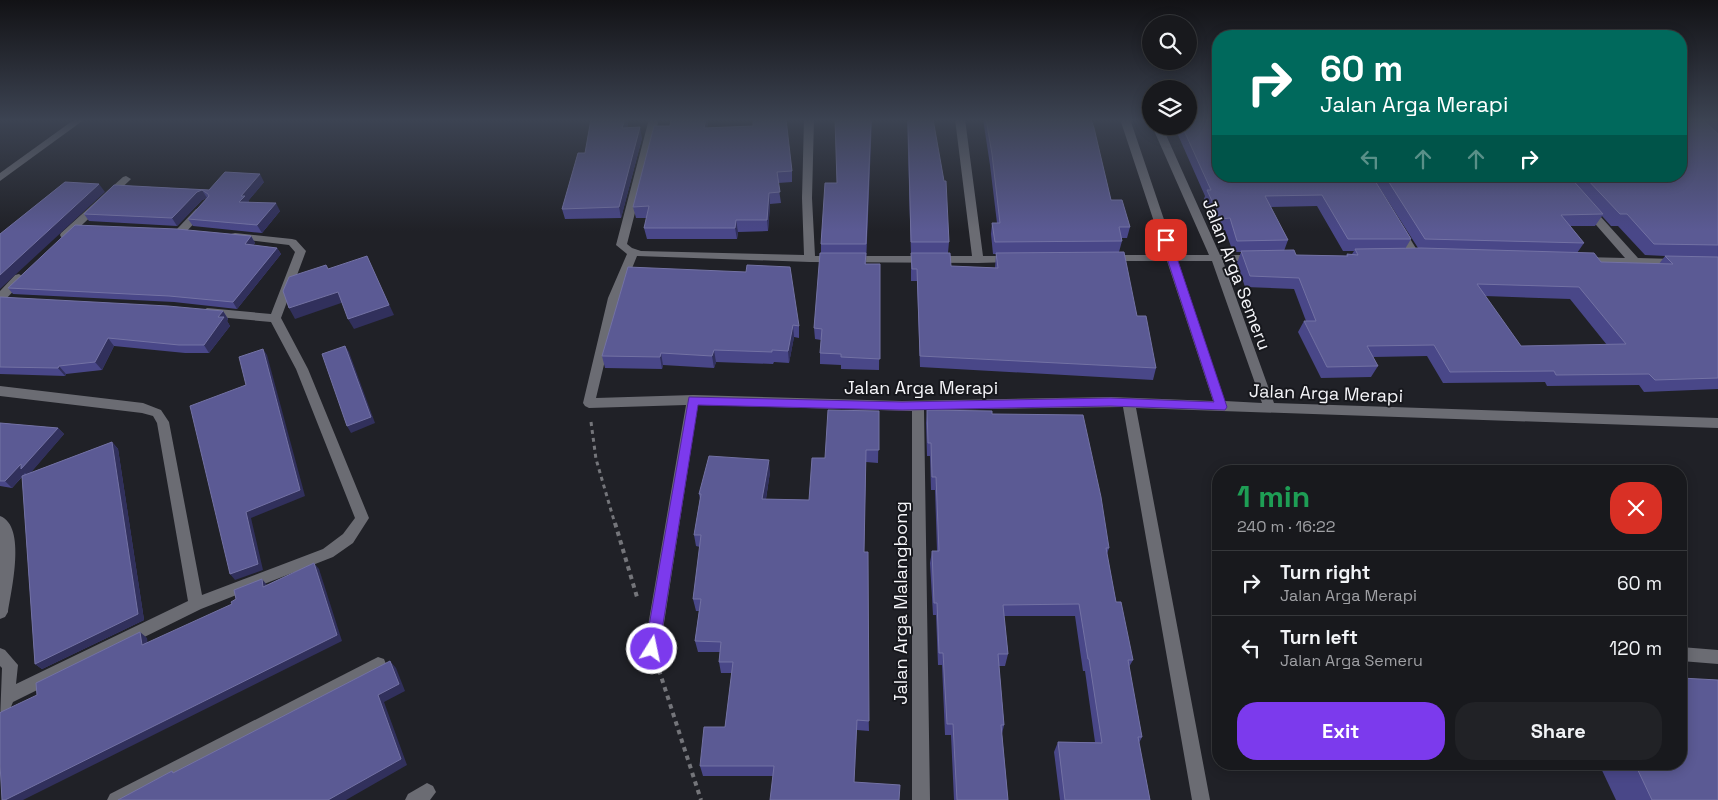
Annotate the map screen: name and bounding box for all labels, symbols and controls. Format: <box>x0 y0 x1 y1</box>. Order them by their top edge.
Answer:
map controls <box>1142 15 1197 135</box>
button: search <box>1142 15 1197 70</box>
text: 60 m <box>1320 47 1403 91</box>
icon: right <box>1237 50 1302 115</box>
button: layers <box>1142 80 1197 135</box>
text: Jalan Arga Merapi <box>1320 90 1508 118</box>
icon: left <box>1356 145 1384 173</box>
icon: ahead <box>1409 145 1437 173</box>
icon: ahead <box>1462 145 1490 173</box>
icon: right <box>1515 145 1543 173</box>
street label: Jalan Arga Semeru <box>1197 195 1277 353</box>
pin <box>1145 219 1187 261</box>
icon: arrive <box>1152 226 1180 254</box>
street label: Jalan Arga Merapi <box>844 376 998 399</box>
street label: Jalan Arga Merapi <box>1249 379 1403 407</box>
text: 1 min <box>1237 477 1310 516</box>
button: close <box>1610 482 1662 534</box>
street label: Jalan Arga Malangbong <box>889 501 912 705</box>
text: 240 m · 16:22 <box>1237 516 1335 537</box>
text: Turn right <box>1280 560 1370 585</box>
icon: right <box>1237 569 1265 597</box>
text: 60 m <box>1617 571 1662 596</box>
text: Jalan Arga Merapi <box>1280 585 1417 606</box>
position arrow <box>625 622 677 674</box>
text: Turn left <box>1280 625 1358 650</box>
icon: left <box>1237 634 1265 662</box>
text: 120 m <box>1609 636 1662 661</box>
text: Jalan Arga Semeru <box>1280 650 1423 671</box>
button: Exit <box>1237 702 1445 760</box>
button: Share <box>1455 702 1662 760</box>

